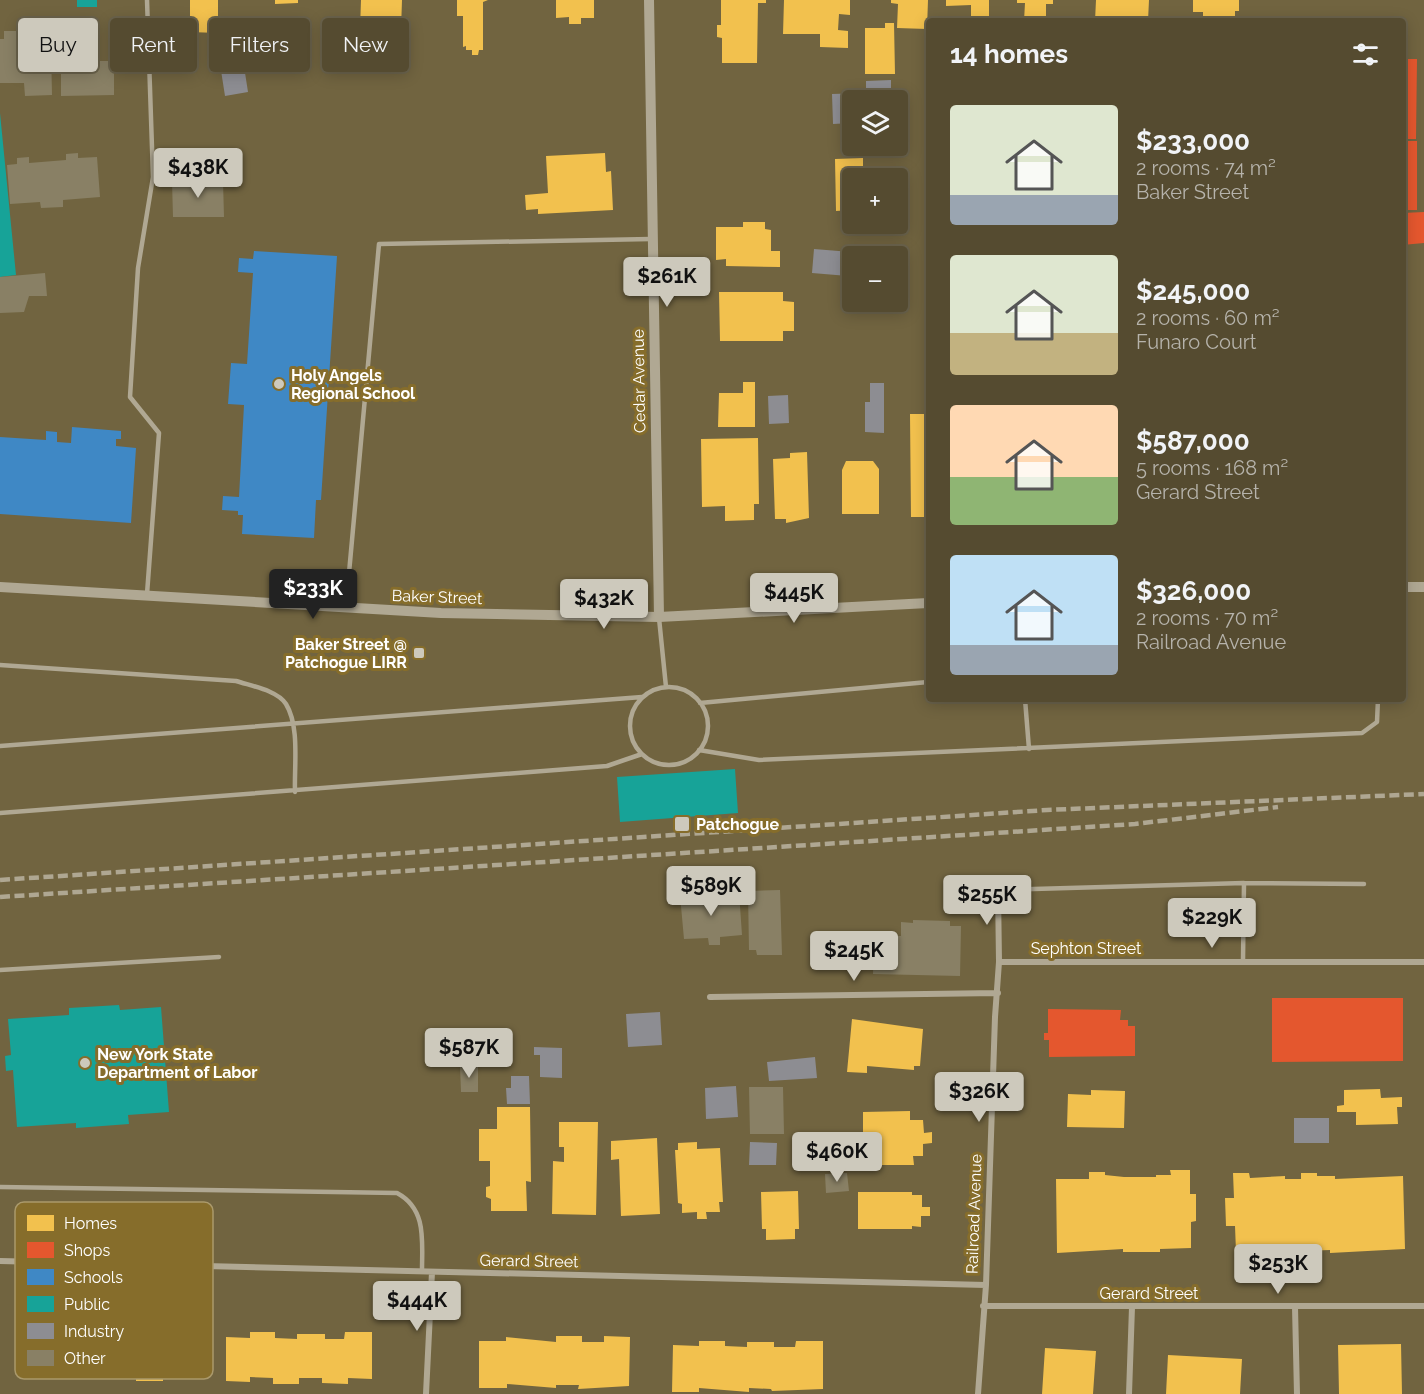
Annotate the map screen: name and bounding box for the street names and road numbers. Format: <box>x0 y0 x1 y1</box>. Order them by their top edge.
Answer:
street label: Cedar Avenue <box>629 329 649 433</box>
street label: Baker Street <box>391 586 483 608</box>
street label: Sephton Street <box>1031 939 1142 958</box>
street label: Railroad Avenue <box>962 1154 986 1274</box>
street label: Gerard Street <box>479 1251 579 1271</box>
street label: Gerard Street <box>1100 1284 1199 1303</box>

